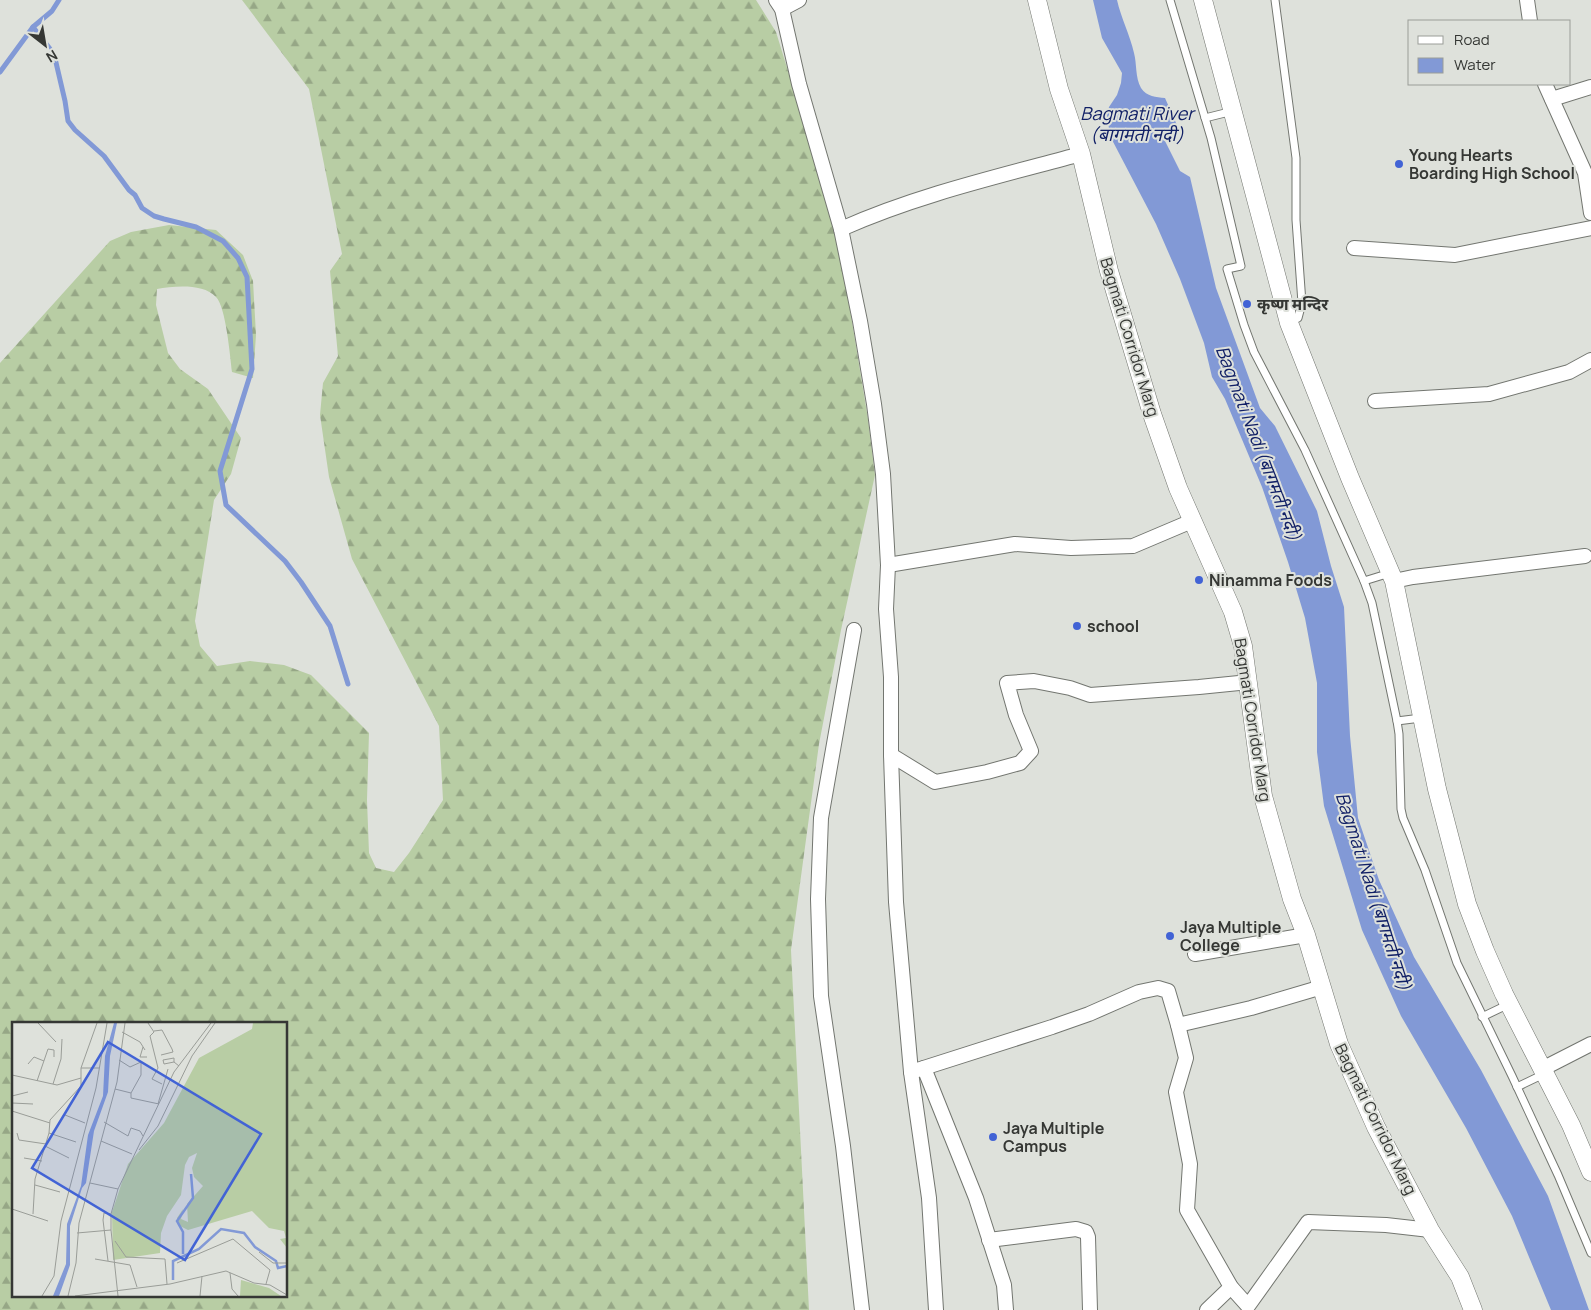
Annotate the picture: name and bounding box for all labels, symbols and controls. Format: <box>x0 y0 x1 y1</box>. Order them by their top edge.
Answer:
north arrow <box>20 20 70 70</box>
legend <box>1408 20 1571 85</box>
text: Road <box>1454 29 1490 50</box>
text: N <box>43 46 61 67</box>
text: Water <box>1454 54 1496 75</box>
water label: Bagmati River (बागमती नदी) <box>1080 101 1196 146</box>
place label: Young Hearts Boarding High School <box>1409 144 1575 184</box>
marker: Young Hearts Boarding High School <box>1393 158 1405 170</box>
street label: Bagmati Corridor Marg <box>1095 255 1165 419</box>
place label: कृष्ण मन्दिर <box>1257 293 1329 315</box>
marker: कृष्ण मन्दिर <box>1241 298 1253 310</box>
water label: Bagmati Nadi (बागमती नदी) <box>1211 342 1307 544</box>
place label: Ninamma Foods <box>1209 569 1332 591</box>
marker: Ninamma Foods <box>1193 574 1205 586</box>
place label: school <box>1087 615 1139 637</box>
marker: school <box>1071 620 1083 632</box>
street label: Bagmati Corridor Marg <box>1229 637 1277 803</box>
water label: Bagmati Nadi (बागमती नदी) <box>1331 789 1417 993</box>
place label: Jaya Multiple College <box>1180 916 1282 956</box>
marker: Jaya Multiple College <box>1164 930 1176 942</box>
inset map <box>12 1022 288 1298</box>
street label: Bagmati Corridor Marg <box>1330 1040 1422 1198</box>
place label: Jaya Multiple Campus <box>1003 1117 1105 1157</box>
marker: Jaya Multiple Campus <box>987 1131 999 1143</box>

